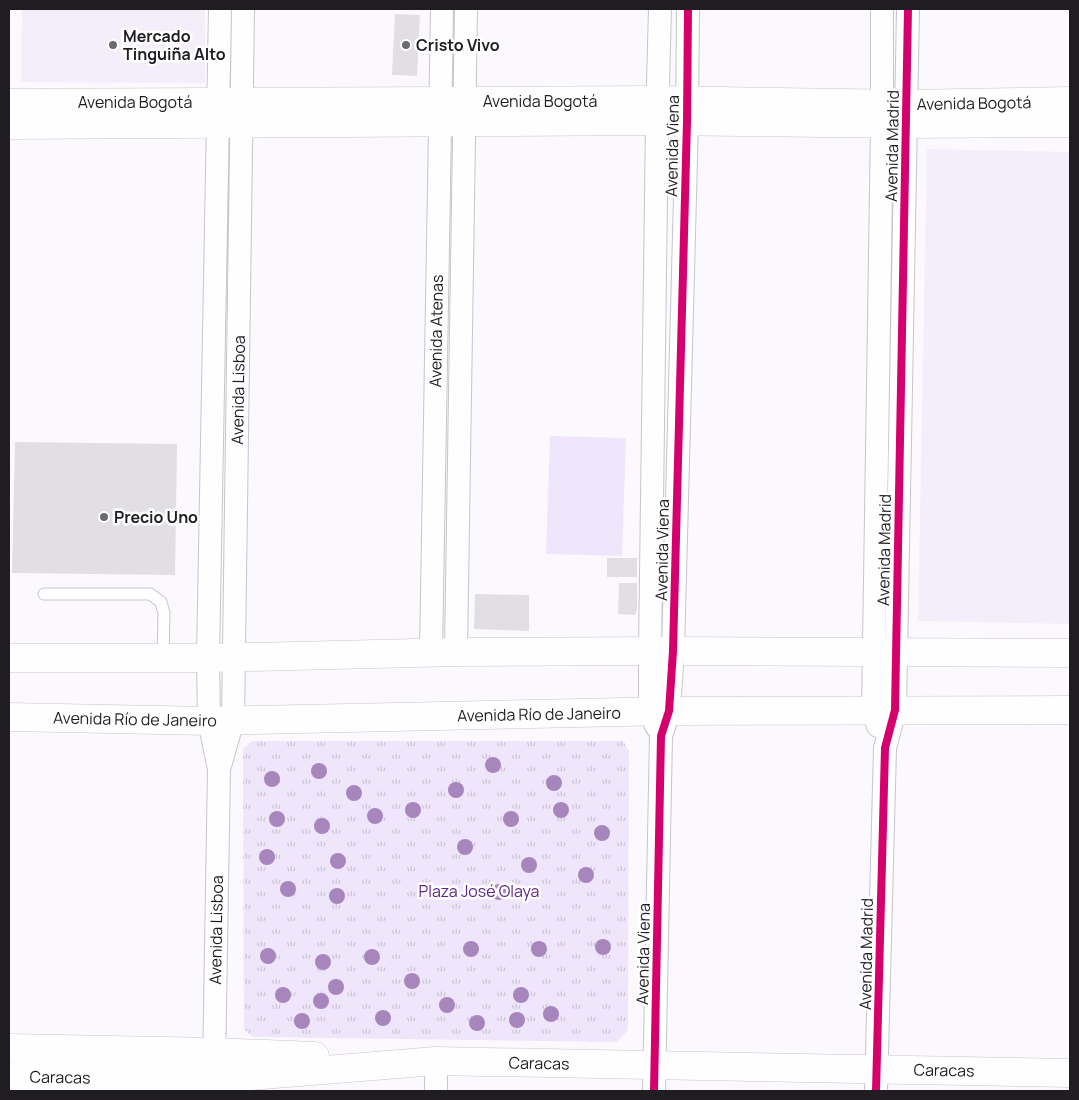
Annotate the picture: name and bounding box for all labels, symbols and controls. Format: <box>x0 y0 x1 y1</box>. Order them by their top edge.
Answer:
place label: Mercado Tinguiña Alto <box>123 25 226 65</box>
place label: Cristo Vivo <box>416 34 500 56</box>
marker: Mercado Tinguiña Alto <box>107 39 119 51</box>
marker: Cristo Vivo <box>400 39 412 51</box>
street label: Avenida Bogotá <box>483 90 597 112</box>
street label: Avenida Madrid <box>880 90 904 202</box>
street label: Avenida Bogotá <box>78 91 192 113</box>
street label: Avenida Bogotá <box>916 91 1032 115</box>
street label: Avenida Viena <box>660 95 684 197</box>
street label: Avenida Atenas <box>424 274 448 388</box>
street label: Avenida Lisboa <box>226 335 250 445</box>
street label: Avenida Madrid <box>872 494 896 606</box>
street label: Avenida Viena <box>650 499 674 601</box>
place label: Precio Uno <box>114 506 198 528</box>
marker: Precio Uno <box>98 511 110 523</box>
street label: Avenida Río de Janeiro <box>457 702 621 726</box>
street label: Avenida Río de Janeiro <box>53 707 217 731</box>
street label: Avenida Lisboa <box>204 875 228 985</box>
park label: Plaza José Olaya <box>419 880 539 902</box>
street label: Avenida Madrid <box>854 898 878 1010</box>
street label: Avenida Viena <box>631 903 655 1005</box>
street label: Caracas <box>508 1051 570 1075</box>
street label: Caracas <box>913 1058 975 1082</box>
street label: Caracas <box>29 1065 91 1089</box>

